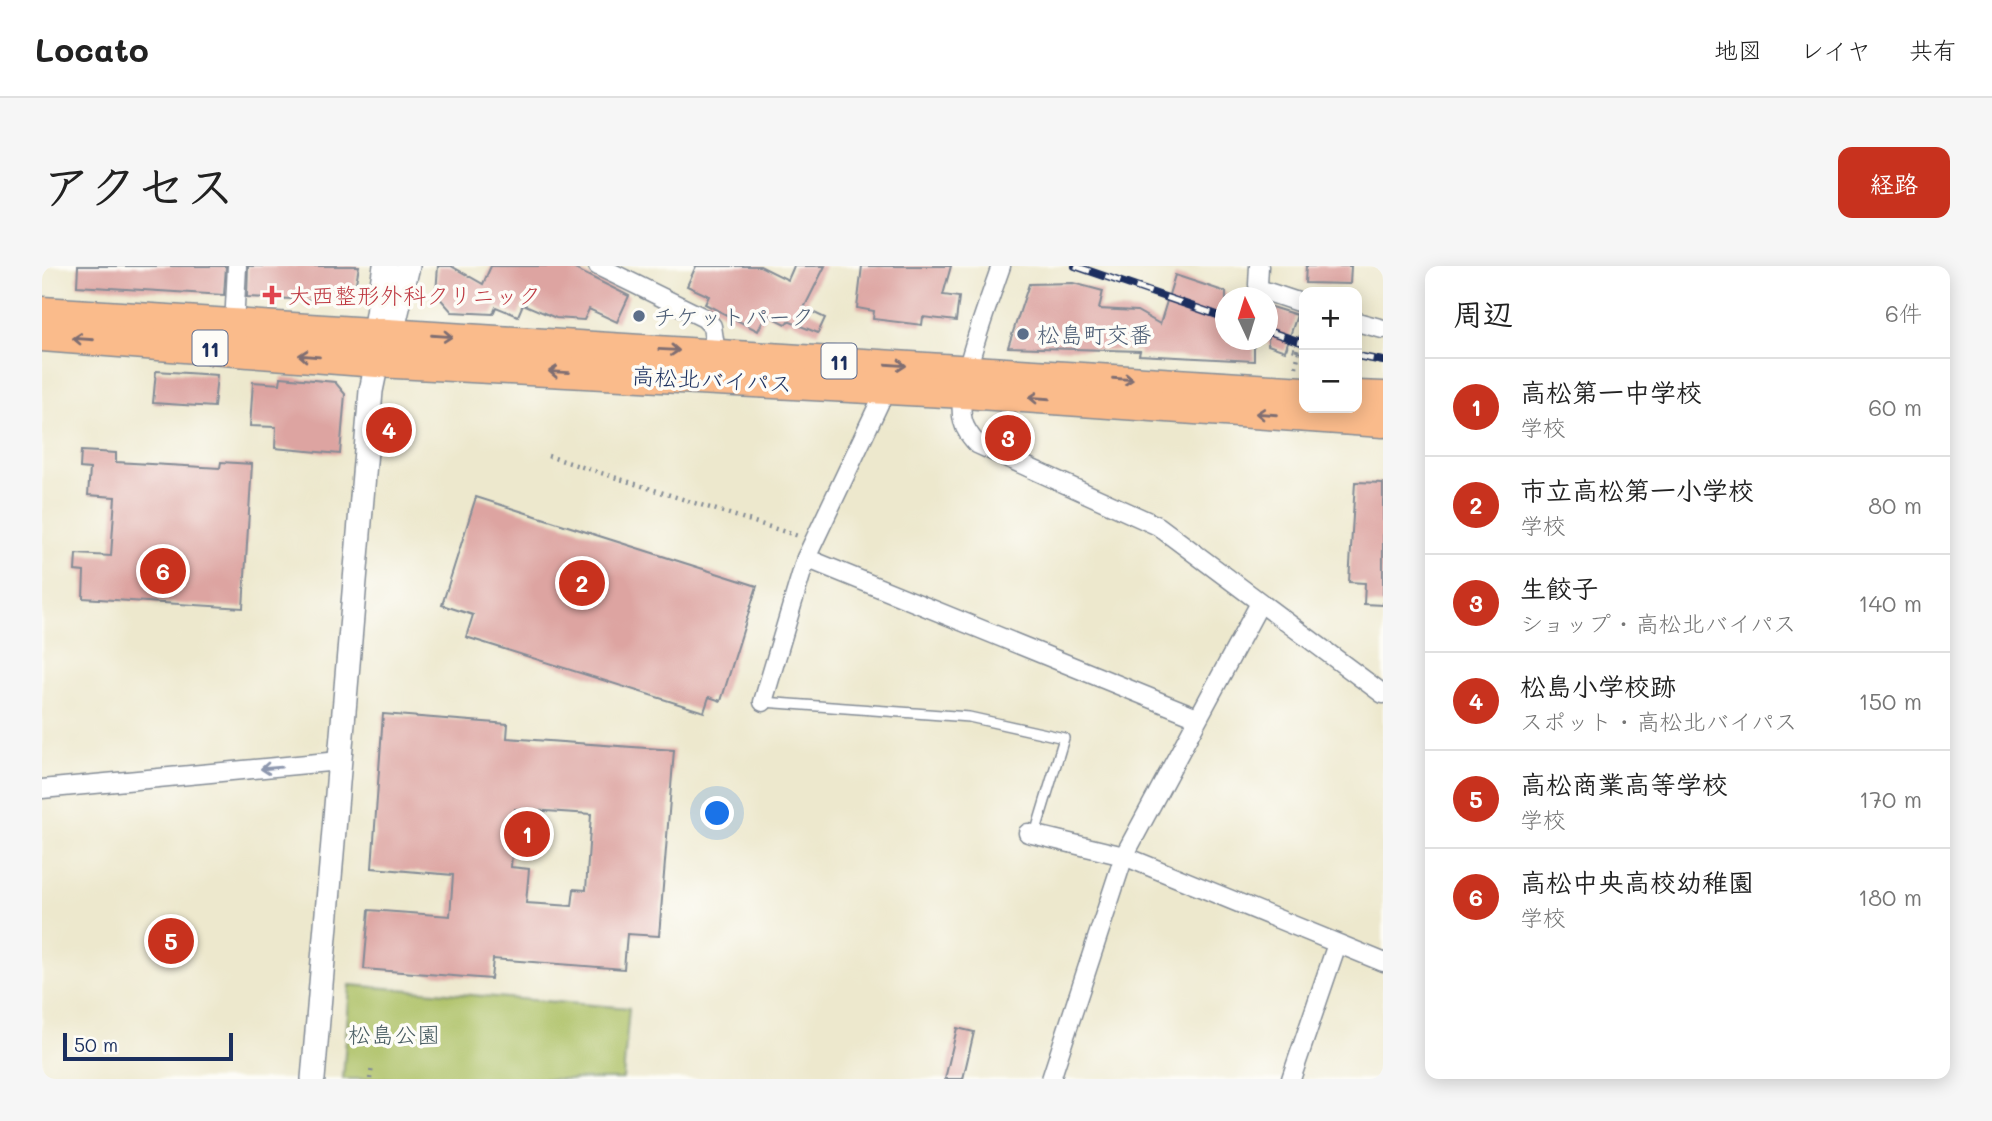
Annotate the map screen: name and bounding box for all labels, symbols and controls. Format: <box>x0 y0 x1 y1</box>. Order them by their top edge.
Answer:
text: Locato <box>35 27 149 70</box>
text: 地図 <box>1714 34 1762 65</box>
text: レイヤ <box>1800 34 1871 65</box>
text: 共有 <box>1909 34 1957 65</box>
button: 経路 <box>1838 147 1950 218</box>
text: アクセス <box>42 153 235 216</box>
place label: 大西整形外科クリニック <box>288 280 541 310</box>
marker: 大西整形外科クリニック <box>262 285 282 305</box>
north arrow <box>1215 287 1278 350</box>
map controls <box>1299 287 1362 413</box>
button: + <box>1299 287 1362 350</box>
text: 周辺 <box>1453 293 1513 333</box>
text: 6件 <box>1885 298 1922 328</box>
place label: チケットパーク <box>653 301 814 331</box>
marker: チケットパーク <box>631 308 647 324</box>
place label: 松島町交番 <box>1037 319 1152 349</box>
marker: 松島町交番 <box>1015 326 1031 342</box>
road number: 11 <box>192 330 228 366</box>
one-way arrow <box>430 330 453 343</box>
one-way arrow <box>71 332 94 345</box>
one-way arrow <box>658 344 680 357</box>
road number: 11 <box>822 344 856 378</box>
one-way arrow <box>299 349 321 362</box>
button: − <box>1299 350 1362 413</box>
one-way arrow <box>885 358 908 371</box>
street label: 高松北バイパス <box>631 360 793 398</box>
one-way arrow <box>548 365 571 378</box>
one-way arrow <box>1112 373 1134 386</box>
text: 高松第一中学校 <box>1520 375 1702 409</box>
one-way arrow <box>1028 392 1051 405</box>
text: 1 <box>1471 392 1481 422</box>
text: 60 m <box>1868 392 1922 422</box>
pin: 4 <box>366 404 412 456</box>
one-way arrow <box>1255 407 1278 420</box>
pin: 3 <box>985 412 1031 464</box>
text: 学校 <box>1520 412 1566 442</box>
text: 市立高松第一小学校 <box>1520 473 1754 507</box>
text: 2 <box>1470 490 1482 520</box>
text: 80 m <box>1868 490 1922 520</box>
text: 学校 <box>1520 510 1566 540</box>
pin: 6 <box>140 545 186 597</box>
pin: 2 <box>559 557 605 609</box>
text: 生餃子 <box>1520 571 1598 605</box>
text: 3 <box>1469 588 1483 618</box>
text: 140 m <box>1858 588 1922 618</box>
text: ショップ · 高松北バイパス <box>1520 608 1796 638</box>
text: 松島小学校跡 <box>1520 669 1676 703</box>
text: 4 <box>1469 686 1483 716</box>
text: 150 m <box>1858 686 1922 716</box>
text: スポット · 高松北バイパス <box>1520 706 1797 736</box>
one-way arrow <box>260 762 283 775</box>
text: 高松商業高等学校 <box>1520 767 1728 801</box>
text: 5 <box>1469 784 1483 814</box>
text: 170 m <box>1859 784 1922 814</box>
your location <box>700 796 734 830</box>
text: 学校 <box>1520 804 1566 834</box>
pin: 1 <box>504 808 550 860</box>
text: 高松中央高校幼稚園 <box>1520 865 1754 899</box>
text: 6 <box>1469 882 1483 912</box>
text: 180 m <box>1858 882 1922 912</box>
text: 学校 <box>1520 902 1566 932</box>
pin: 5 <box>148 915 194 967</box>
park label: 松島公園 <box>348 1019 440 1049</box>
scale bar <box>63 1030 233 1062</box>
text: 50 m <box>74 1032 118 1057</box>

